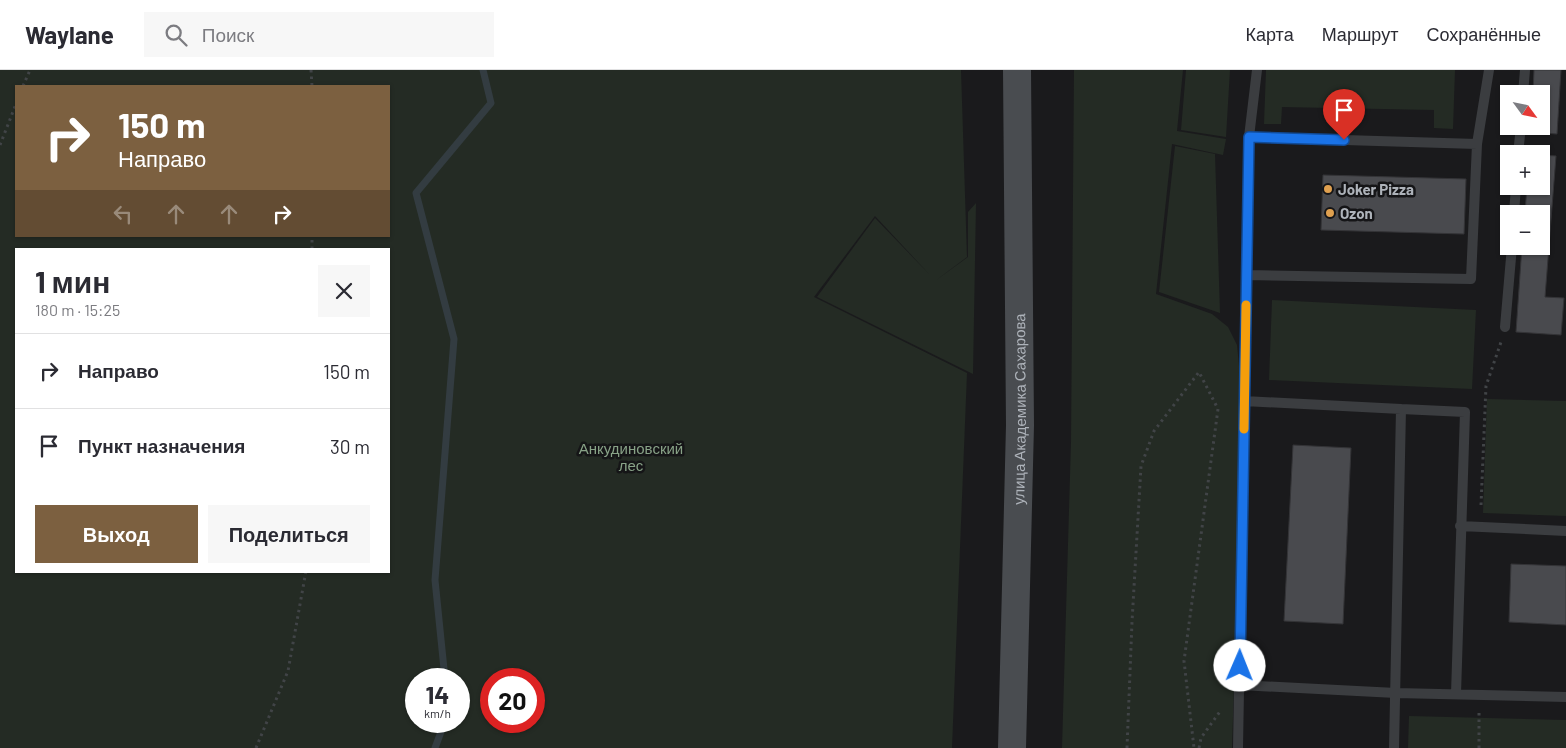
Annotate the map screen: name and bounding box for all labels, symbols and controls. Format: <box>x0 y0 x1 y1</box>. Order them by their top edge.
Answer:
search box <box>144 12 494 57</box>
text: Waylane <box>25 20 114 49</box>
icon: search <box>162 21 190 49</box>
text: Поиск <box>202 23 254 46</box>
text: Карта <box>1246 23 1294 45</box>
text: Маршрут <box>1322 23 1398 45</box>
text: Сохранённые <box>1426 23 1541 45</box>
north arrow <box>1500 85 1550 135</box>
map controls <box>1500 85 1550 255</box>
pin <box>1323 89 1365 140</box>
icon: arrive <box>1330 96 1358 124</box>
text: 150 m <box>118 103 205 145</box>
icon: right <box>35 105 100 170</box>
text: Направо <box>118 145 206 171</box>
button: + <box>1500 145 1550 195</box>
place label: Joker Pizza <box>1338 180 1414 198</box>
marker: Joker Pizza <box>1322 183 1334 195</box>
icon: left <box>109 200 137 228</box>
icon: ahead <box>162 200 190 228</box>
icon: ahead <box>215 200 243 228</box>
icon: right <box>268 200 296 228</box>
place label: Ozon <box>1340 204 1373 222</box>
button: − <box>1500 205 1550 255</box>
marker: Ozon <box>1324 207 1336 219</box>
text: 1 мин <box>35 263 110 299</box>
button: close <box>318 265 370 317</box>
text: 180 m · 15:25 <box>35 300 120 319</box>
street label: улица Академика Сахарова <box>1009 313 1029 505</box>
icon: right <box>35 357 63 385</box>
text: Направо <box>78 359 159 382</box>
text: 150 m <box>323 360 370 383</box>
icon: arrive <box>35 432 63 460</box>
text: Пункт назначения <box>78 434 245 457</box>
text: 30 m <box>330 435 370 458</box>
park label: Анкудиновский лес <box>579 439 683 474</box>
button: Выход <box>35 505 198 563</box>
button: Поделиться <box>208 505 370 563</box>
position arrow <box>1213 639 1265 691</box>
speed limit sign: 20 <box>480 668 545 733</box>
text: 14 <box>426 679 449 709</box>
text: km/h <box>424 706 451 720</box>

